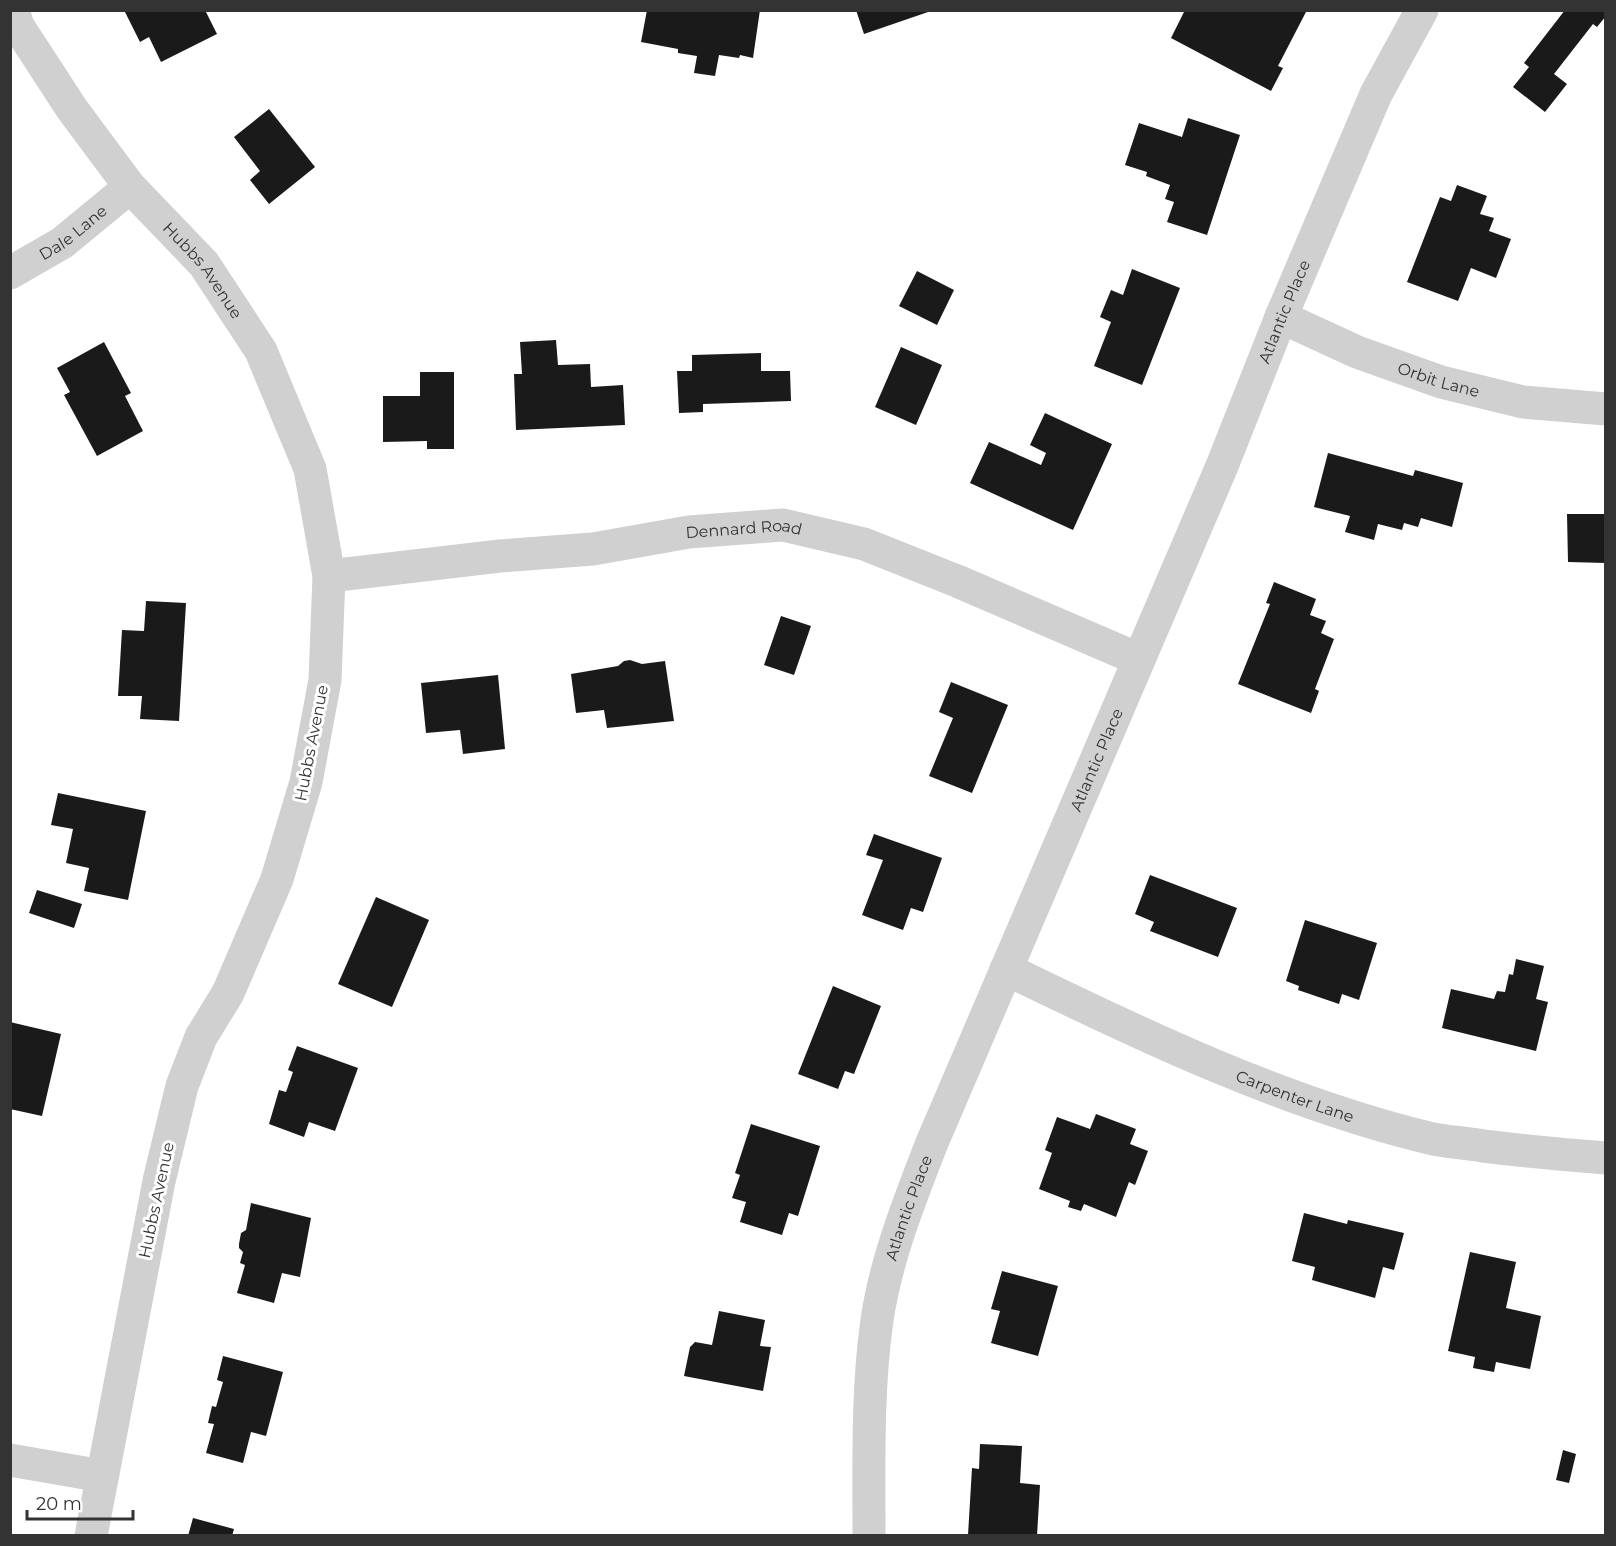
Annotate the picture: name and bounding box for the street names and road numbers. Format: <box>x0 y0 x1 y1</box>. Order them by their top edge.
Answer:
street label: Dale Lane <box>36 201 111 264</box>
street label: Hubbs Avenue <box>159 218 246 322</box>
street label: Atlantic Place <box>1255 257 1314 366</box>
street label: Orbit Lane <box>1395 358 1482 401</box>
street label: Dennard Road <box>685 516 804 542</box>
street label: Hubbs Avenue <box>291 683 332 803</box>
street label: Atlantic Place <box>1066 706 1127 814</box>
street label: Carpenter Lane <box>1233 1066 1356 1126</box>
street label: Hubbs Avenue <box>135 1140 178 1260</box>
street label: Atlantic Place <box>882 1153 936 1263</box>

